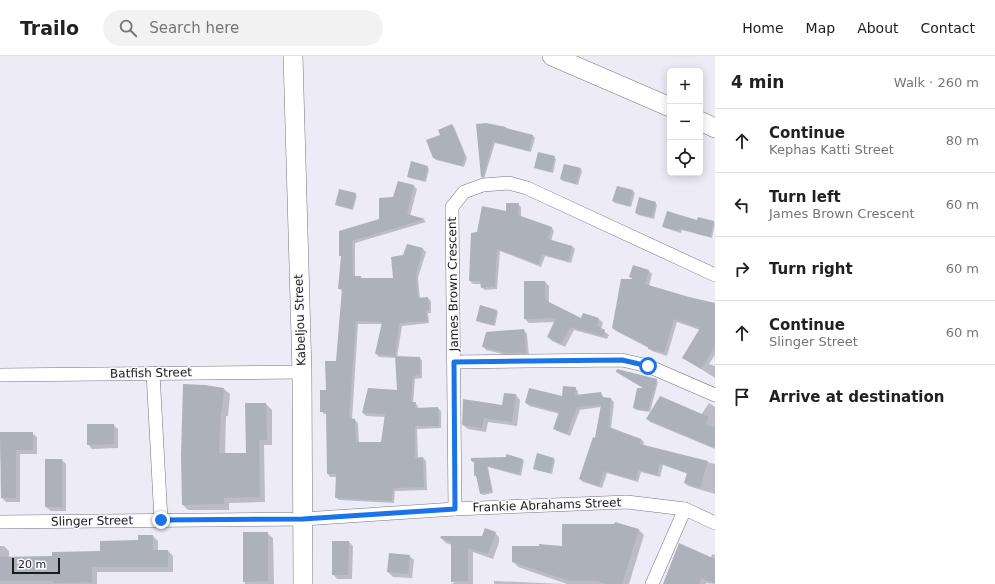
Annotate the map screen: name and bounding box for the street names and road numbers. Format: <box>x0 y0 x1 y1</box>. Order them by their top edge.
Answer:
street label: James Brown Crescent <box>445 216 461 352</box>
street label: Kabeljou Street <box>291 274 309 366</box>
street label: Batfish Street <box>110 365 192 381</box>
street label: Frankie Abrahams Street <box>472 495 622 515</box>
street label: Slinger Street <box>51 513 133 529</box>

